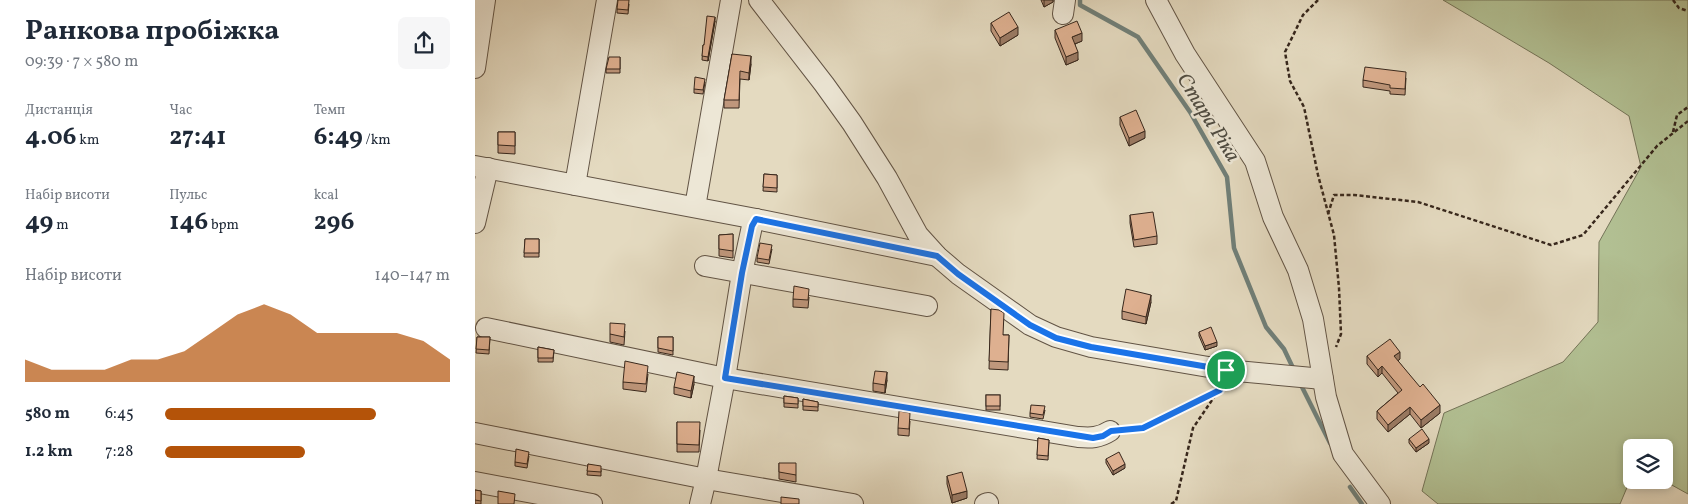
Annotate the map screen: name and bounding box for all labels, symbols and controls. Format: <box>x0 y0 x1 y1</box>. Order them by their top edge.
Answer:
text: Ранкова пробіжка <box>25 12 279 51</box>
button: share <box>398 17 450 69</box>
text: 09:39 · 7 × 580 m <box>25 51 138 73</box>
water label: Стара Ріка <box>1169 68 1247 168</box>
text: Дистанція <box>25 101 93 120</box>
text: Час <box>169 101 192 120</box>
text: Темп <box>314 101 345 120</box>
text: 4.06 <box>25 120 77 155</box>
text: 27:41 <box>169 120 226 155</box>
text: 6:49 <box>314 120 363 155</box>
text: km <box>77 131 99 150</box>
text: /km <box>363 131 391 150</box>
text: Набір висоти <box>25 186 110 205</box>
text: Пульс <box>169 186 207 205</box>
text: kcal <box>314 186 339 205</box>
text: 49 <box>25 205 53 240</box>
text: 146 <box>169 205 208 240</box>
text: 296 <box>314 205 355 240</box>
text: m <box>53 216 69 235</box>
text: bpm <box>208 216 239 235</box>
text: Набір висоти <box>25 265 122 287</box>
text: 140–147 m <box>375 265 450 287</box>
pin <box>1205 349 1247 391</box>
icon: arrive <box>1212 356 1240 384</box>
text: 580 m <box>25 403 70 425</box>
text: 6:45 <box>105 403 134 425</box>
map controls <box>1623 439 1673 489</box>
button: layers <box>1623 439 1673 489</box>
text: 1.2 km <box>25 441 73 463</box>
text: 7:28 <box>105 441 133 463</box>

